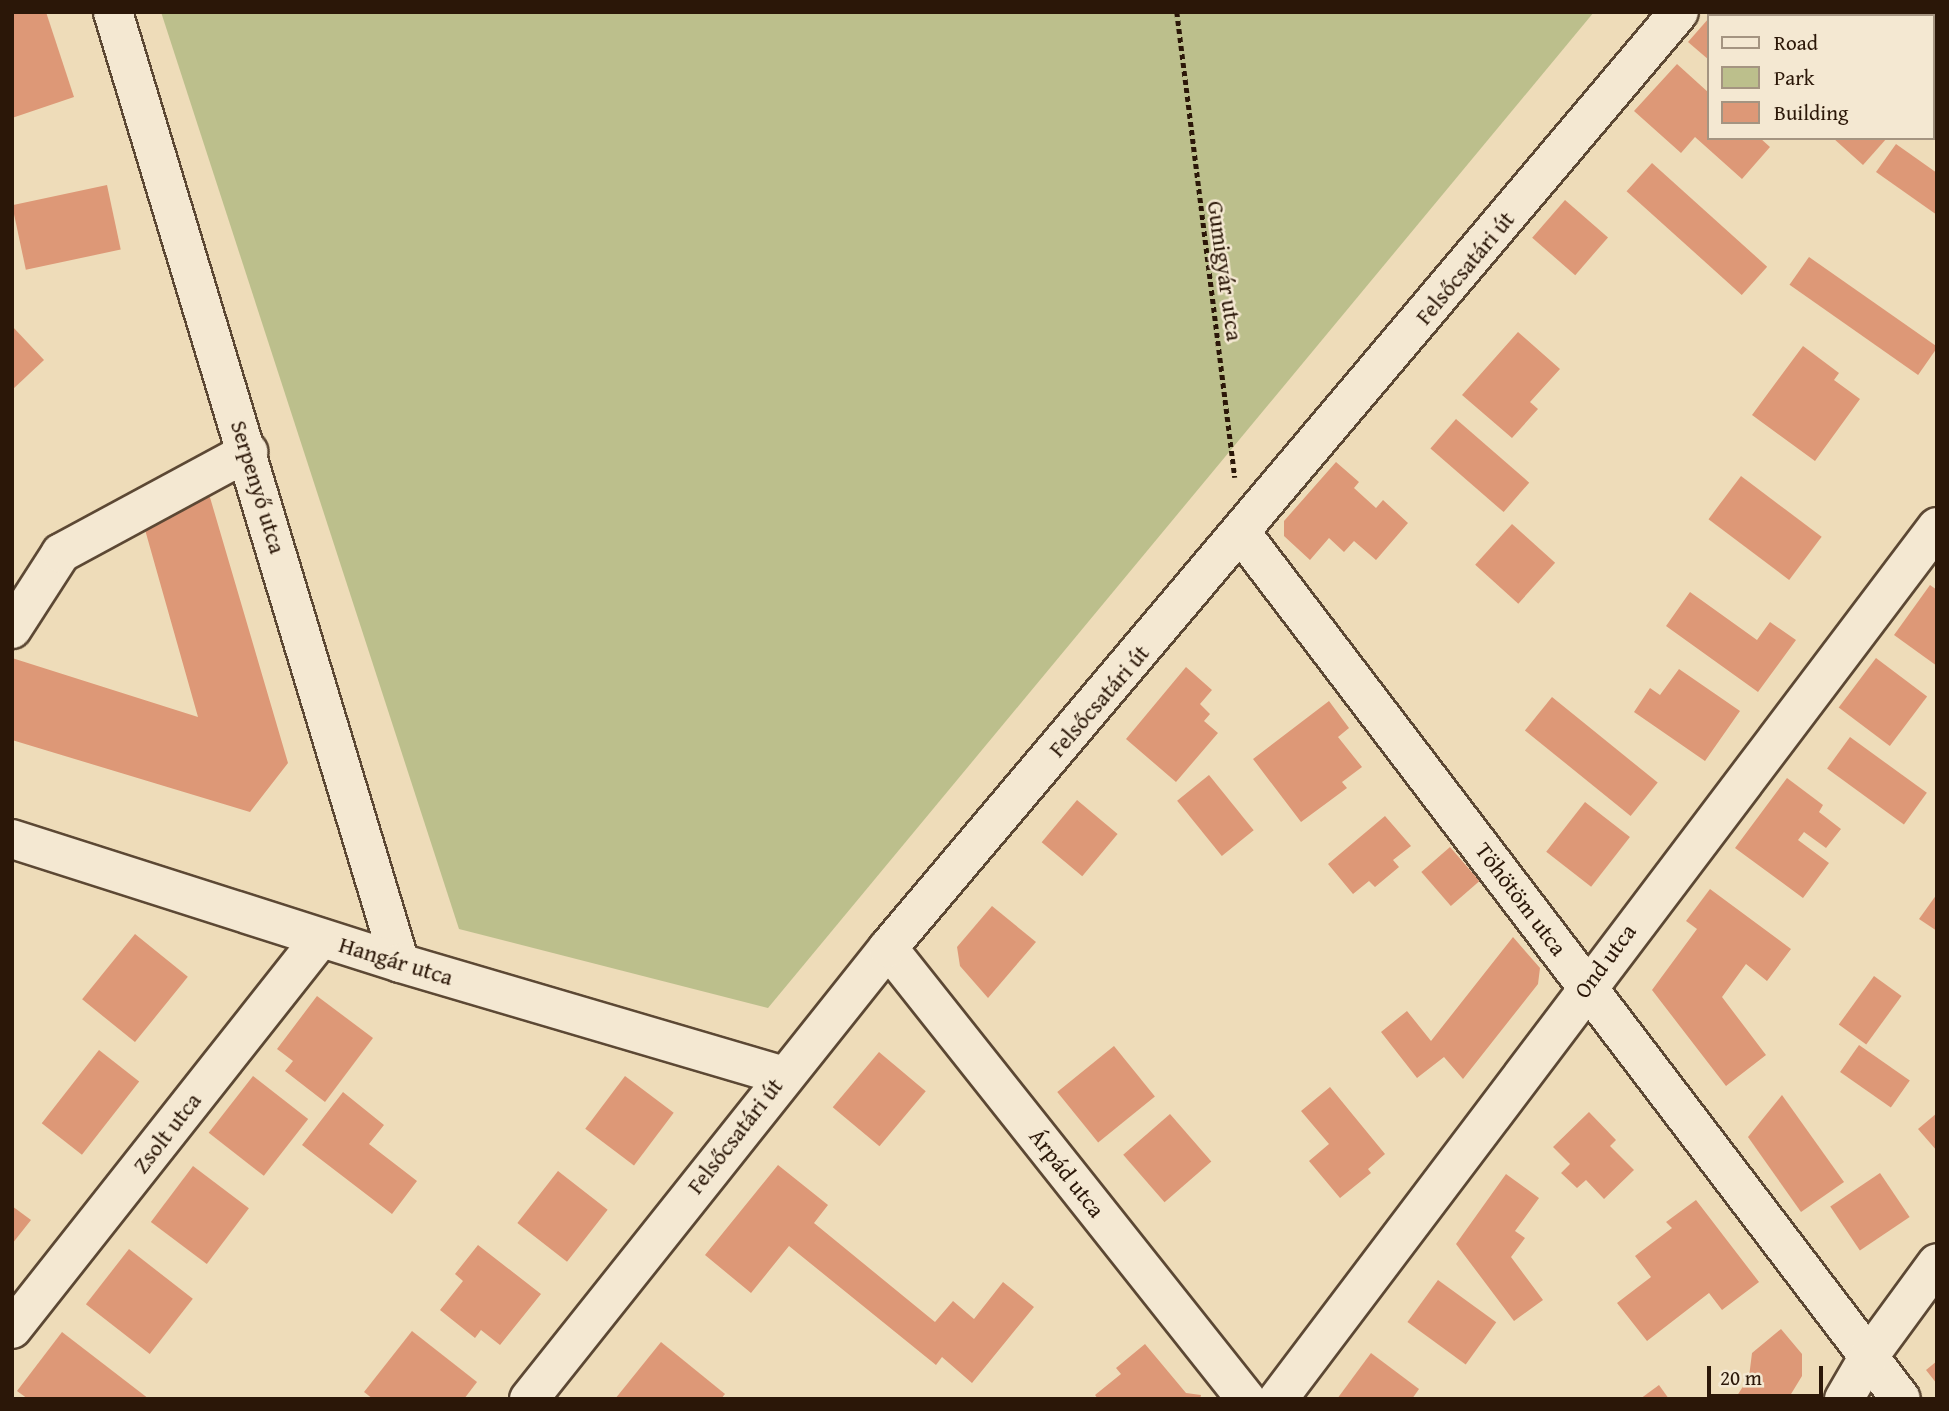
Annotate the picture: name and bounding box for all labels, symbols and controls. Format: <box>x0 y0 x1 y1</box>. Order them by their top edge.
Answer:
legend <box>1708 14 1935 140</box>
text: Road <box>1774 27 1818 58</box>
text: Park <box>1774 62 1815 93</box>
text: Building <box>1774 97 1848 128</box>
street label: Gumigyár utca <box>1202 199 1248 343</box>
street label: Felsőcsatári út <box>1410 206 1520 330</box>
street label: Serpenyő utca <box>225 417 291 557</box>
street label: Felsőcsatári út <box>1043 639 1155 763</box>
street label: Töhötöm utca <box>1469 837 1573 961</box>
street label: Ond utca <box>1568 918 1642 1004</box>
street label: Hangár utca <box>336 931 456 991</box>
street label: Felsőcsatári út <box>681 1073 789 1199</box>
street label: Zsolt utca <box>127 1087 207 1179</box>
street label: Árpád utca <box>1024 1123 1110 1223</box>
scale bar <box>1711 1352 1826 1396</box>
text: 20 m <box>1720 1362 1762 1393</box>

